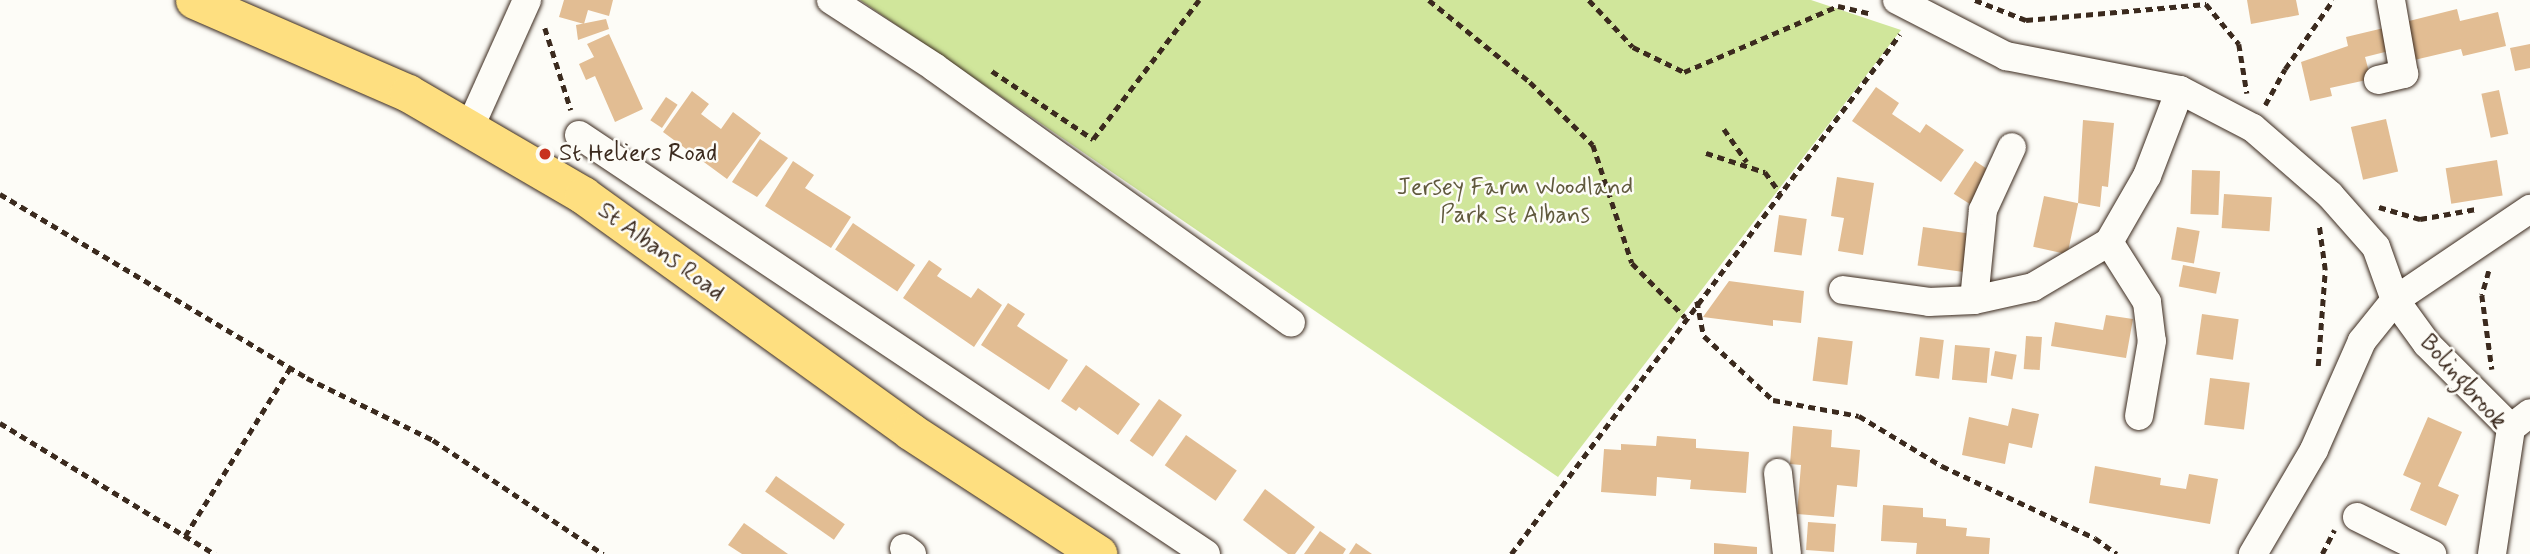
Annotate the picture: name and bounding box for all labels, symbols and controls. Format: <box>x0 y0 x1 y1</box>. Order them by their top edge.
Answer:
place label: St Heliers Road <box>559 140 716 168</box>
marker: St Heliers Road <box>537 146 553 162</box>
park label: Jersey Farm Woodland Park St Albans <box>1397 174 1633 230</box>
street label: St Albans Road <box>588 193 734 311</box>
street label: Bolingbrook <box>2413 329 2513 435</box>

